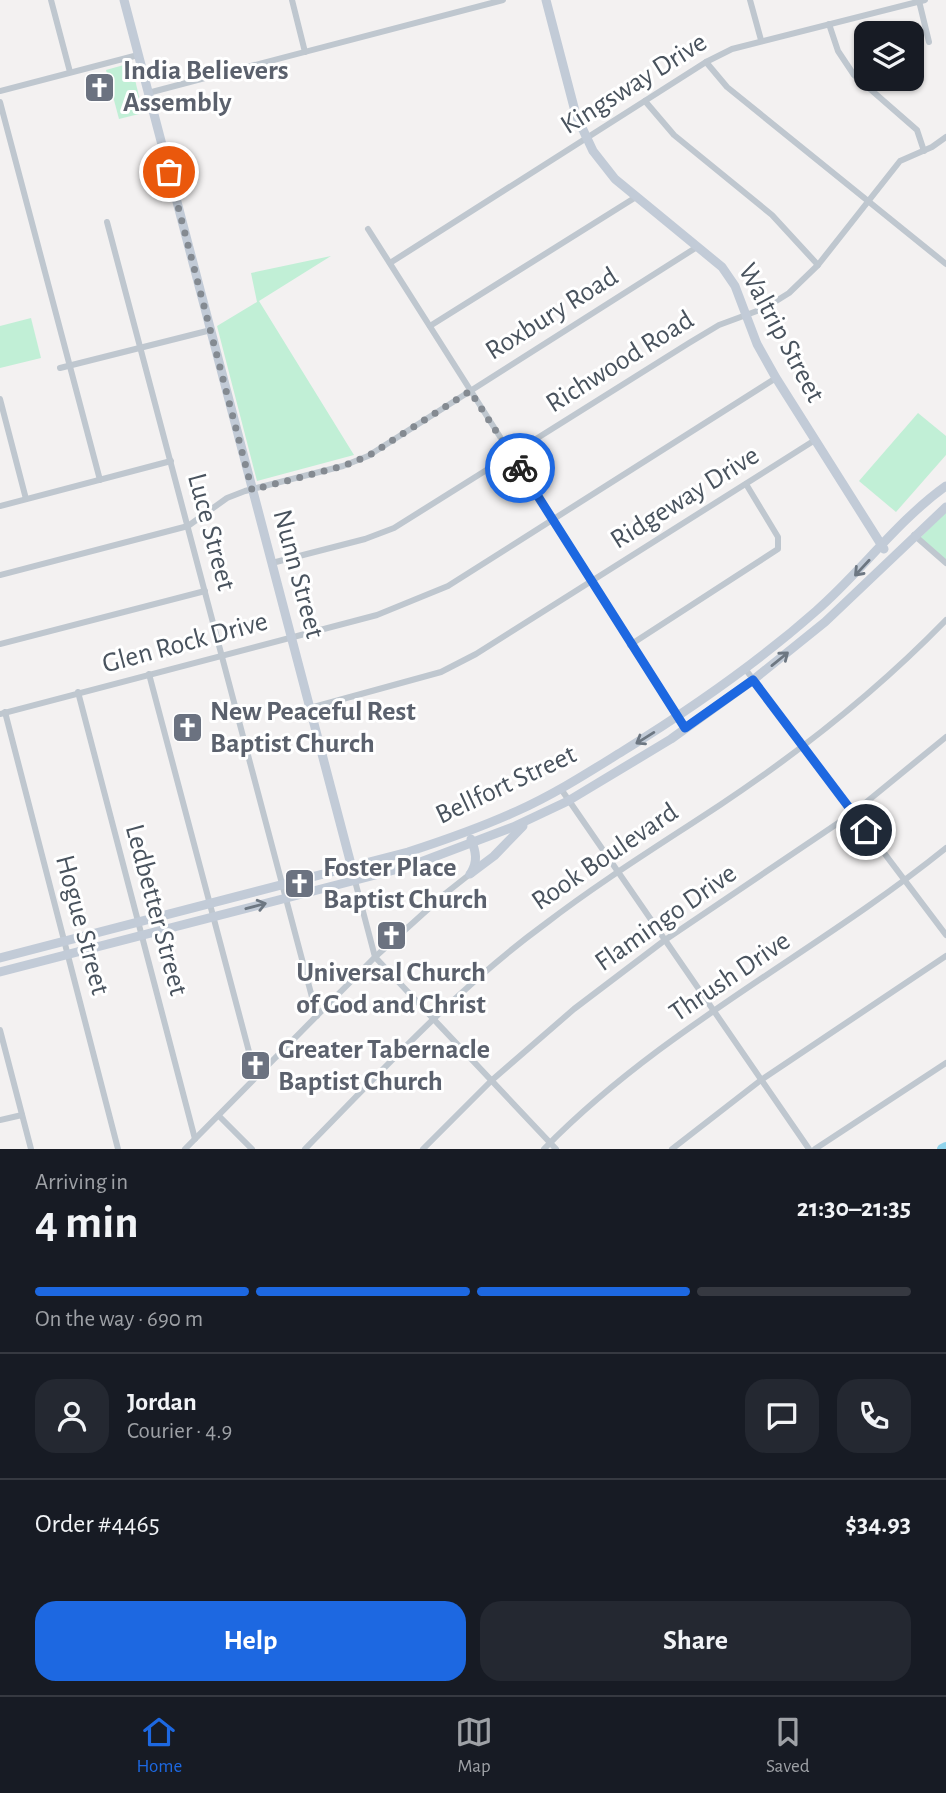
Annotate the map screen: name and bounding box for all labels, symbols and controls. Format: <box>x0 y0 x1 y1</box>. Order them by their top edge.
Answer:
map controls <box>854 21 924 91</box>
button: layers <box>854 21 924 91</box>
street label: Kingsway Drive <box>556 28 712 140</box>
place label: India Believers Assembly <box>123 57 289 117</box>
church icon: India Believers Assembly <box>83 70 117 104</box>
pin <box>139 142 199 202</box>
icon: bag <box>150 153 188 191</box>
street label: Waltrip Street <box>733 259 829 407</box>
street label: Roxbury Road <box>481 262 623 366</box>
street label: Richwood Road <box>541 306 699 418</box>
courier <box>485 433 555 503</box>
street label: Ridgeway Drive <box>606 441 764 555</box>
icon: bike <box>501 449 539 487</box>
street label: Luce Street <box>182 470 240 594</box>
street label: Nunn Street <box>267 507 329 641</box>
one-way arrow <box>853 559 870 576</box>
street label: Glen Rock Drive <box>99 607 271 679</box>
one-way arrow <box>770 651 788 666</box>
place label: New Peaceful Rest Baptist Church <box>210 698 416 758</box>
church icon: New Peaceful Rest Baptist Church <box>170 711 204 745</box>
one-way arrow <box>635 731 655 745</box>
street label: Bellfort Street <box>431 740 581 830</box>
street label: Rook Boulevard <box>527 798 683 916</box>
pin <box>836 800 896 860</box>
icon: home <box>847 811 885 849</box>
street label: Ledbetter Street <box>120 821 192 999</box>
street label: Hogue Street <box>50 852 114 998</box>
place label: Foster Place Baptist Church <box>323 854 488 914</box>
street label: Flamingo Drive <box>590 859 742 977</box>
church icon: Foster Place Baptist Church <box>283 867 317 901</box>
one-way arrow <box>244 899 267 912</box>
church icon: Universal Church of God and Christ <box>374 919 408 953</box>
street label: Thrush Drive <box>665 927 795 1027</box>
place label: Universal Church of God and Christ <box>296 959 486 1019</box>
place label: Greater Tabernacle Baptist Church <box>278 1036 490 1096</box>
church icon: Greater Tabernacle Baptist Church <box>238 1049 272 1083</box>
text: Arriving in <box>35 1171 128 1194</box>
text: 21:30–21:35 <box>797 1195 911 1221</box>
text: 4 min <box>35 1200 139 1246</box>
text: On the way · 690 m <box>35 1308 203 1331</box>
button: person <box>35 1379 109 1453</box>
button: chat <box>745 1379 819 1453</box>
button: phone <box>837 1379 911 1453</box>
text: Jordan <box>127 1389 197 1415</box>
text: Courier · 4.9 <box>127 1420 232 1443</box>
text: Order #4465 <box>35 1511 160 1537</box>
text: $34.93 <box>845 1511 911 1537</box>
button: Help <box>35 1601 466 1681</box>
button: Share <box>480 1601 911 1681</box>
tab: Home <box>136 1713 182 1778</box>
tab: Map <box>455 1713 493 1778</box>
tab: Saved <box>766 1713 810 1778</box>

